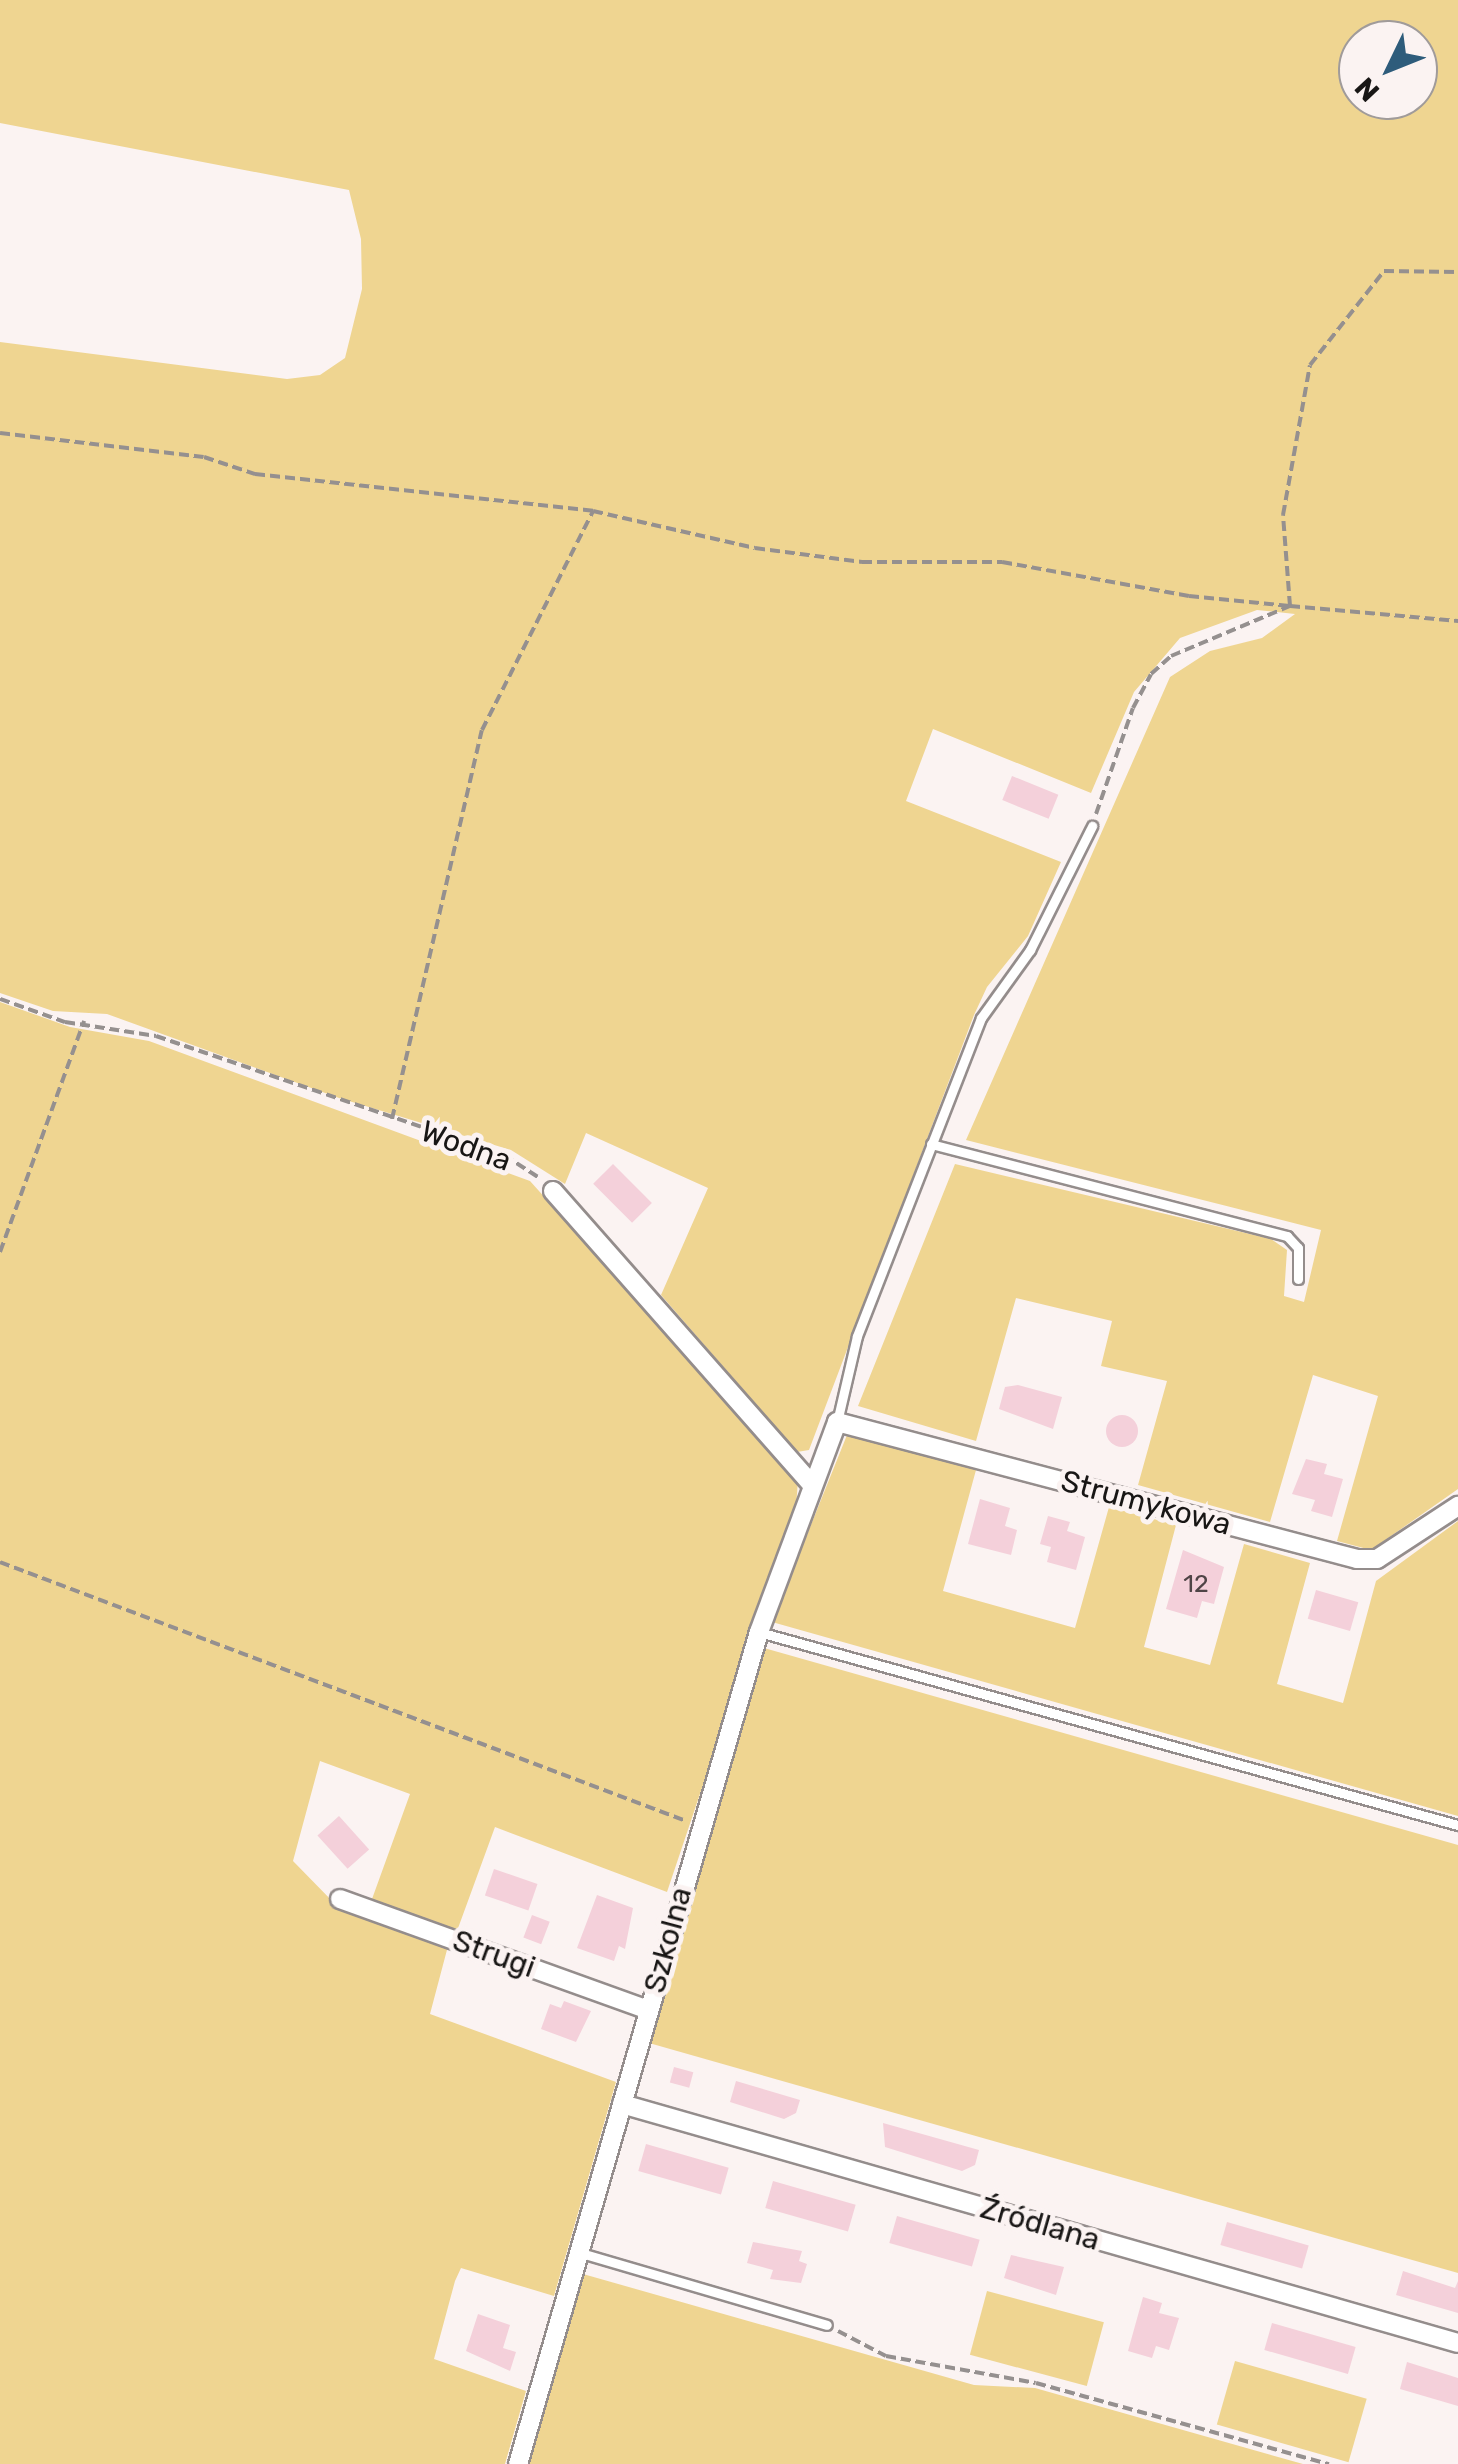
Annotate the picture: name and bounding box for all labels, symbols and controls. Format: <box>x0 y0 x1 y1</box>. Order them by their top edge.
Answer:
north arrow <box>1338 20 1438 120</box>
text: N <box>1348 71 1386 108</box>
street label: Wodna <box>416 1113 516 1179</box>
street label: Strumykowa <box>1057 1463 1235 1543</box>
house number: 12 <box>1183 1569 1209 1599</box>
street label: Szkolna <box>637 1883 699 1997</box>
street label: Strugi <box>448 1923 540 1985</box>
street label: Źródlana <box>976 2190 1104 2258</box>

